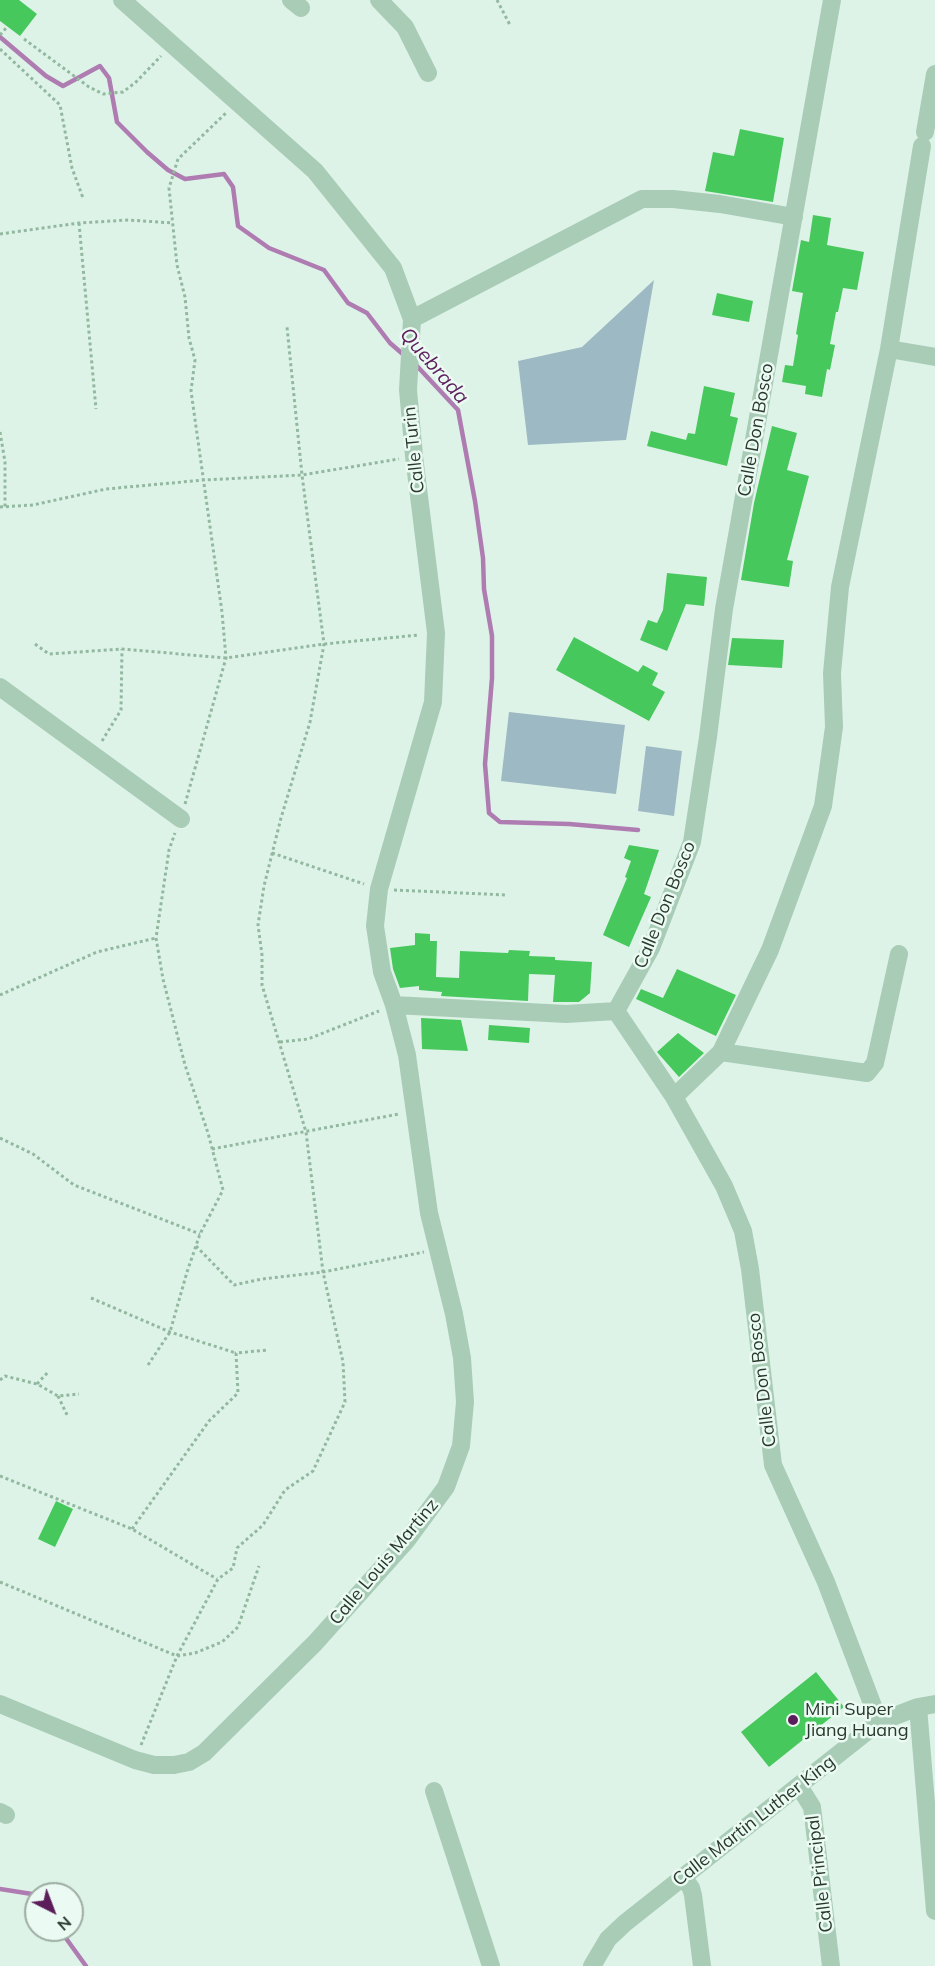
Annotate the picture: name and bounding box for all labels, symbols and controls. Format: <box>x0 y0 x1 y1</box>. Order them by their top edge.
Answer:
water label: Quebrada <box>394 323 474 409</box>
street label: Calle Don Bosco <box>734 362 778 498</box>
street label: Calle Turin <box>399 406 429 494</box>
street label: Calle Don Bosco <box>630 838 700 972</box>
street label: Calle Don Bosco <box>743 1312 781 1448</box>
street label: Calle Louis Martinz <box>325 1495 443 1629</box>
place label: Mini Super Jiang Huang <box>805 1699 908 1742</box>
marker: Mini Super Jiang Huang <box>786 1713 800 1727</box>
street label: Calle Martin Luther King <box>669 1751 839 1891</box>
street label: Calle Principal <box>802 1814 838 1934</box>
north arrow <box>24 1882 84 1942</box>
text: N <box>54 1912 76 1935</box>

